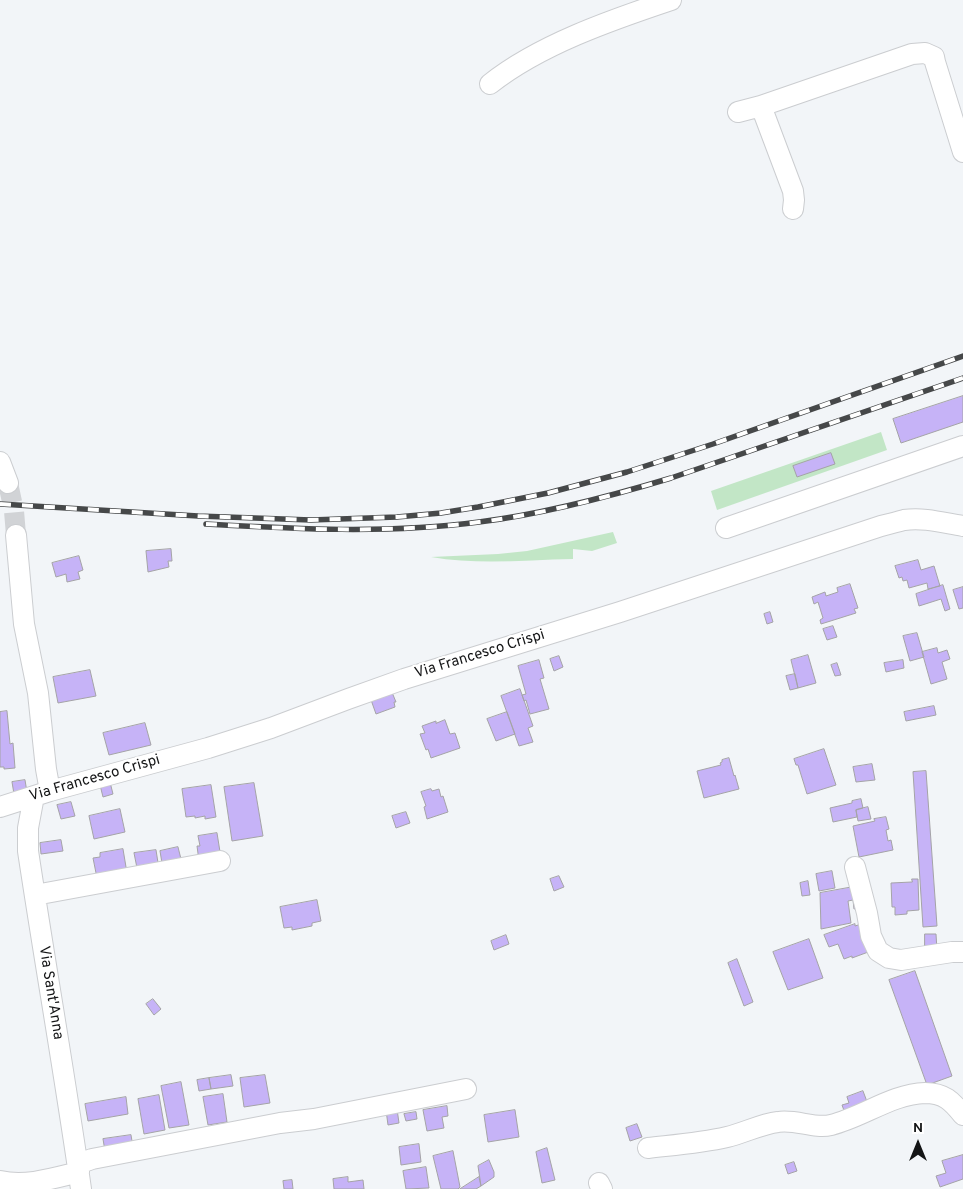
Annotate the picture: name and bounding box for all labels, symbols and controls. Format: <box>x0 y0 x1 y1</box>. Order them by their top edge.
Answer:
street label: Via Francesco Crispi <box>413 627 547 683</box>
street label: Via Francesco Crispi <box>28 752 162 806</box>
street label: Via Sant'Anna <box>34 945 66 1041</box>
north arrow <box>893 1119 943 1169</box>
text: N <box>913 1120 923 1137</box>

